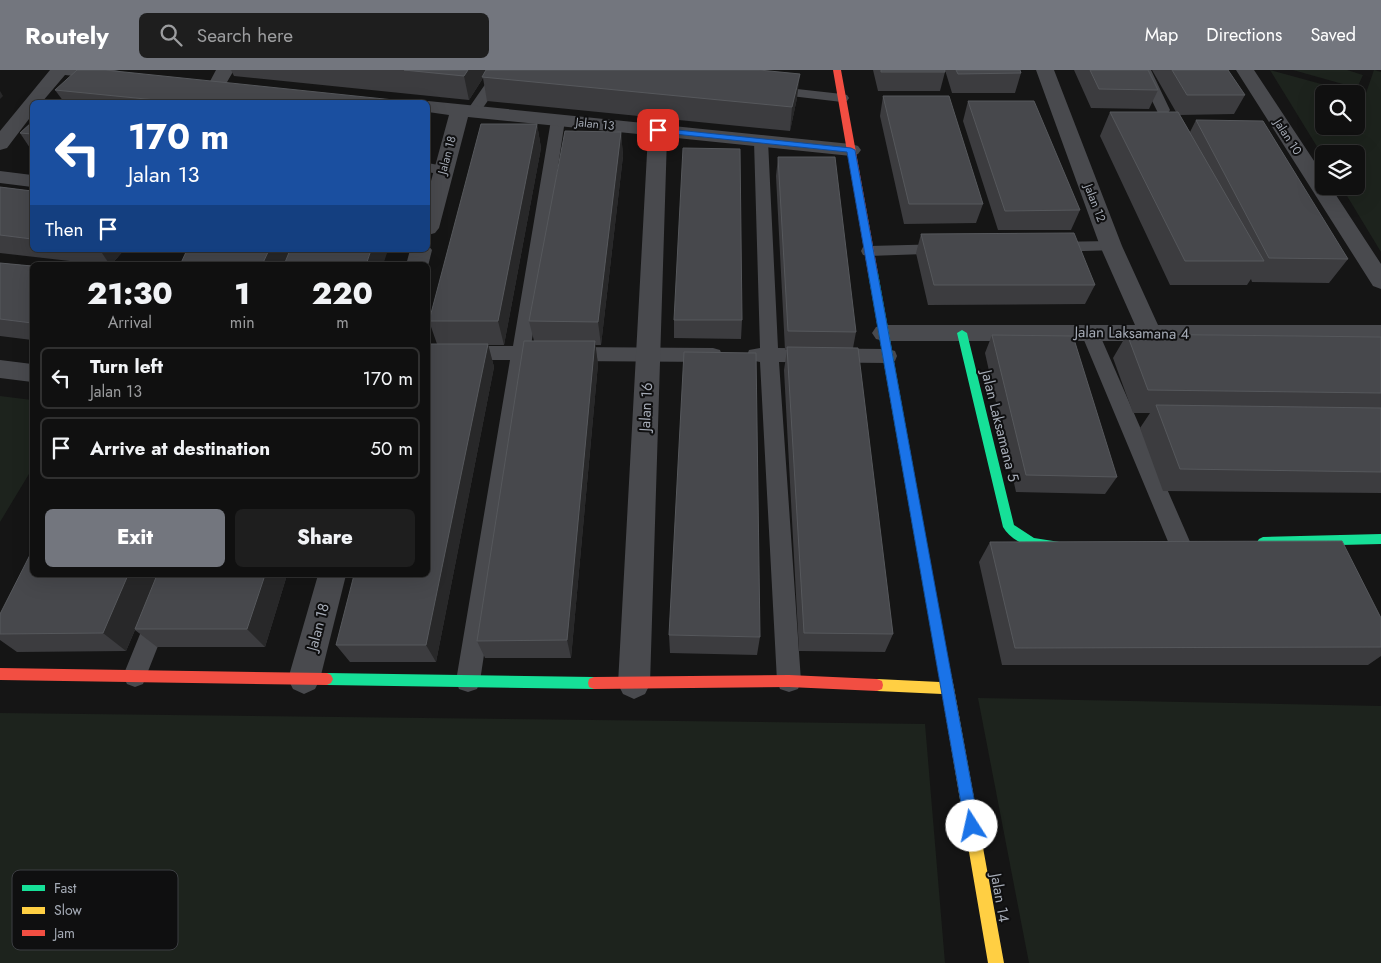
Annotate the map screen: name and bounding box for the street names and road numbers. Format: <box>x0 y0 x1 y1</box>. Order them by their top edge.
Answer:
street label: Jalan 13 <box>573 113 616 135</box>
street label: Jalan 10 <box>1269 114 1306 159</box>
street label: Jalan 18 <box>433 134 461 178</box>
street label: Jalan 12 <box>1079 180 1111 225</box>
street label: Jalan Laksamana 4 <box>1072 321 1190 345</box>
street label: Jalan Laksamana 5 <box>975 366 1025 484</box>
street label: Jalan 16 <box>634 382 658 434</box>
street label: Jalan 18 <box>301 601 335 655</box>
street label: Jalan 14 <box>985 870 1015 924</box>

